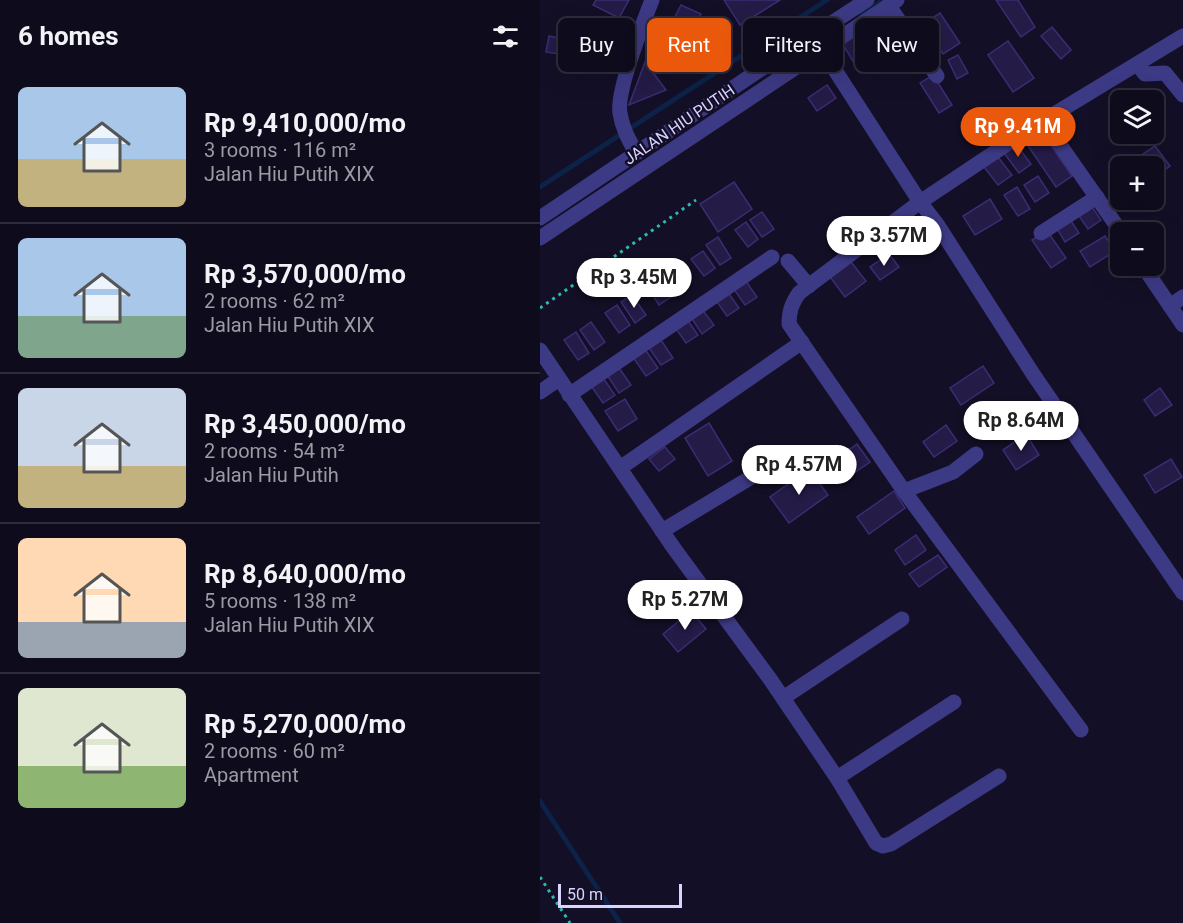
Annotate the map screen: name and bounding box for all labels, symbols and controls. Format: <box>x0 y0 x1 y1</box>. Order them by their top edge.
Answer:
chip: Buy <box>558 18 635 72</box>
chip: Rent <box>647 18 731 72</box>
chip: Filters <box>743 18 843 72</box>
chip: New <box>855 18 939 72</box>
icon: filters <box>489 20 522 53</box>
text: 6 homes <box>18 21 119 51</box>
street label: JALAN HIU PUTIH <box>620 80 738 169</box>
map controls <box>1110 90 1164 276</box>
button: layers <box>1110 90 1164 144</box>
pin: Rp 9.41M <box>956 107 1080 158</box>
text: Rp 9,410,000/mo <box>204 108 406 138</box>
icon: home <box>66 111 138 183</box>
text: Rp 9.41M <box>975 114 1061 138</box>
text: 3 rooms · 116 m² <box>204 138 356 162</box>
button: + <box>1110 156 1164 210</box>
text: Jalan Hiu Putih XIX <box>204 162 375 186</box>
pin: Rp 3.57M <box>822 216 946 267</box>
button: − <box>1110 222 1164 276</box>
text: Rp 3.57M <box>841 223 927 247</box>
pin: Rp 3.45M <box>572 258 696 309</box>
text: Rp 3,570,000/mo <box>204 259 406 289</box>
icon: home <box>66 262 138 334</box>
text: Rp 3.45M <box>591 265 677 289</box>
text: 2 rooms · 62 m² <box>204 289 345 313</box>
text: Jalan Hiu Putih XIX <box>204 313 375 337</box>
pin: Rp 8.64M <box>959 401 1083 452</box>
text: Rp 8.64M <box>978 408 1064 432</box>
text: Rp 3,450,000/mo <box>204 409 406 439</box>
icon: home <box>66 412 138 484</box>
text: 2 rooms · 54 m² <box>204 439 345 463</box>
pin: Rp 4.57M <box>737 445 861 496</box>
text: Rp 4.57M <box>756 452 842 476</box>
text: Jalan Hiu Putih <box>204 463 339 487</box>
text: Rp 8,640,000/mo <box>204 559 406 589</box>
icon: home <box>66 562 138 634</box>
pin: Rp 5.27M <box>623 580 747 631</box>
text: Rp 5.27M <box>642 587 728 611</box>
text: 5 rooms · 138 m² <box>204 589 356 613</box>
text: Jalan Hiu Putih XIX <box>204 613 375 637</box>
text: Rp 5,270,000/mo <box>204 709 406 739</box>
icon: home <box>66 712 138 784</box>
text: 2 rooms · 60 m² <box>204 739 345 763</box>
text: Apartment <box>204 763 299 787</box>
scale bar <box>558 881 682 908</box>
text: 50 m <box>567 885 603 904</box>

